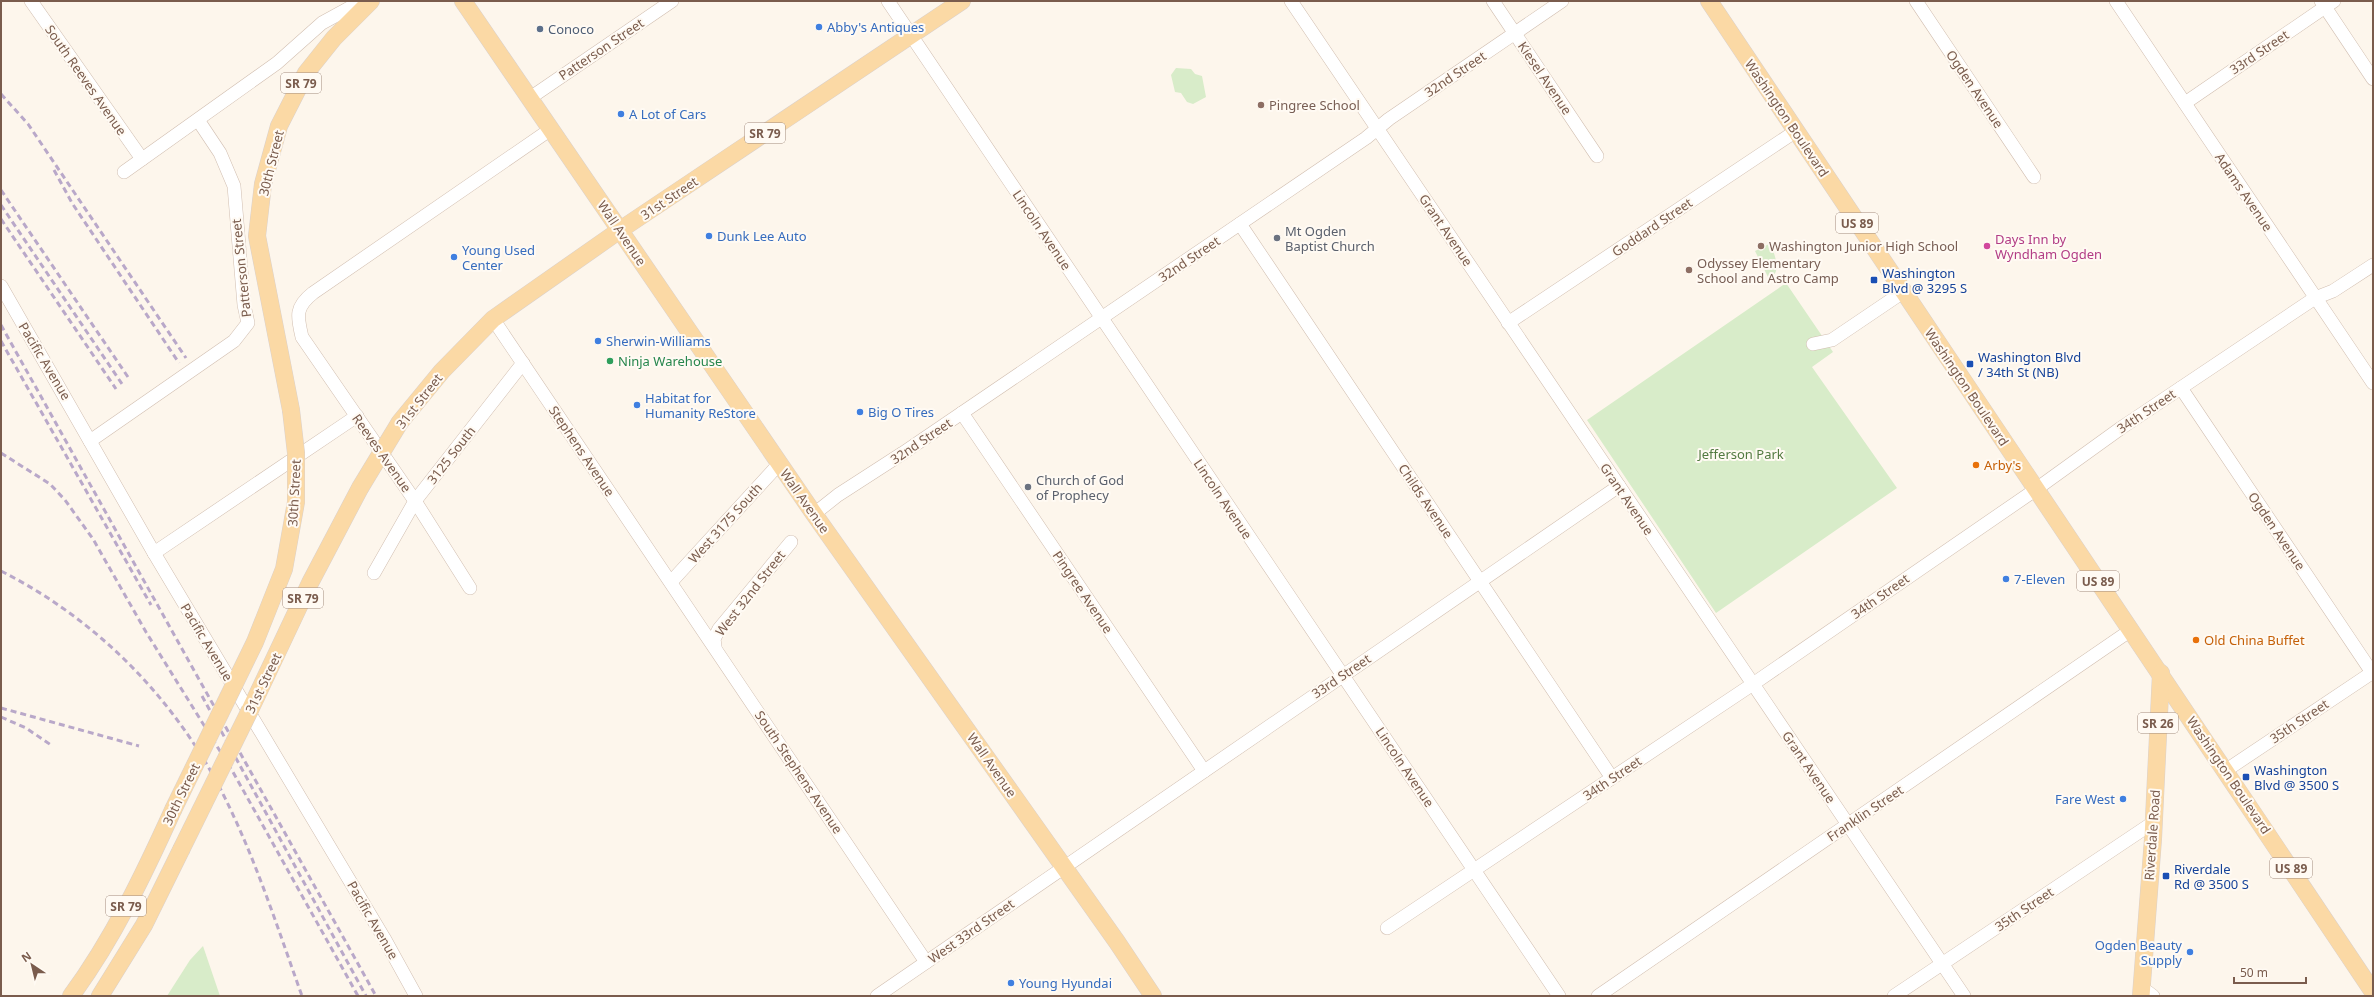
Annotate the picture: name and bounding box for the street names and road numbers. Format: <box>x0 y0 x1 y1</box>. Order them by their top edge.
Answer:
street label: Patterson Street <box>555 14 647 84</box>
street label: South Reeves Avenue <box>41 21 131 139</box>
street label: 33rd Street <box>2226 25 2292 78</box>
street label: Kiesel Avenue <box>1514 38 1576 118</box>
street label: Ogden Avenue <box>1942 46 2008 132</box>
street label: 32nd Street <box>1421 47 1490 101</box>
street label: Washington Boulevard <box>1741 56 1833 180</box>
road number: SR 79 <box>281 73 321 93</box>
road number: SR 79 <box>745 123 785 143</box>
street label: 30th Street <box>254 128 288 198</box>
street label: Adams Avenue <box>2211 149 2277 235</box>
street label: 31st Street <box>637 172 701 224</box>
street label: Lincoln Avenue <box>1009 187 1075 273</box>
street label: Grant Avenue <box>1415 190 1477 270</box>
street label: Goddard Street <box>1608 193 1696 261</box>
street label: Wall Avenue <box>594 197 650 269</box>
road number: US 89 <box>1836 213 1878 233</box>
street label: Patterson Street <box>227 218 255 318</box>
street label: 32nd Street <box>1155 232 1224 286</box>
street label: Pacific Avenue <box>15 319 75 403</box>
street label: Washington Boulevard <box>1921 325 2013 449</box>
street label: 31st Street <box>392 369 446 432</box>
street label: 34th Street <box>2113 385 2179 437</box>
street label: Stephens Avenue <box>545 402 619 500</box>
street label: Reeves Avenue <box>348 410 416 496</box>
street label: 32nd Street <box>887 414 956 468</box>
street label: 3125 South <box>423 422 479 488</box>
street label: Lincoln Avenue <box>1190 456 1256 542</box>
street label: 30th Street <box>283 459 305 527</box>
street label: Grant Avenue <box>1596 459 1658 539</box>
street label: Childs Avenue <box>1394 460 1458 542</box>
street label: Wall Avenue <box>776 465 834 537</box>
street label: West 3175 South <box>684 479 766 567</box>
street label: Ogden Avenue <box>2244 488 2310 574</box>
street label: West 32nd Street <box>711 546 789 640</box>
street label: Pingree Avenue <box>1049 547 1117 637</box>
street label: 34th Street <box>1847 569 1913 623</box>
road number: US 89 <box>2077 571 2119 591</box>
road number: SR 79 <box>283 588 323 608</box>
street label: Pacific Avenue <box>177 600 237 684</box>
street label: 31st Street <box>241 649 286 716</box>
street label: 33rd Street <box>1308 649 1374 702</box>
street label: 35th Street <box>2266 695 2332 747</box>
street label: South Stephens Avenue <box>751 707 847 837</box>
road number: SR 26 <box>2138 713 2178 733</box>
street label: Washington Boulevard <box>2183 713 2275 837</box>
street label: Lincoln Avenue <box>1372 724 1438 810</box>
street label: Grant Avenue <box>1778 727 1840 807</box>
street label: Wall Avenue <box>963 729 1021 801</box>
street label: 34th Street <box>1579 752 1645 804</box>
street label: 30th Street <box>158 760 204 828</box>
street label: Franklin Street <box>1823 781 1907 845</box>
street label: Riverdale Road <box>2140 789 2164 881</box>
road number: US 89 <box>2270 858 2312 878</box>
street label: Pacific Avenue <box>343 877 403 963</box>
street label: 35th Street <box>1991 883 2057 935</box>
street label: West 33rd Street <box>924 894 1018 967</box>
road number: SR 79 <box>106 896 146 916</box>

